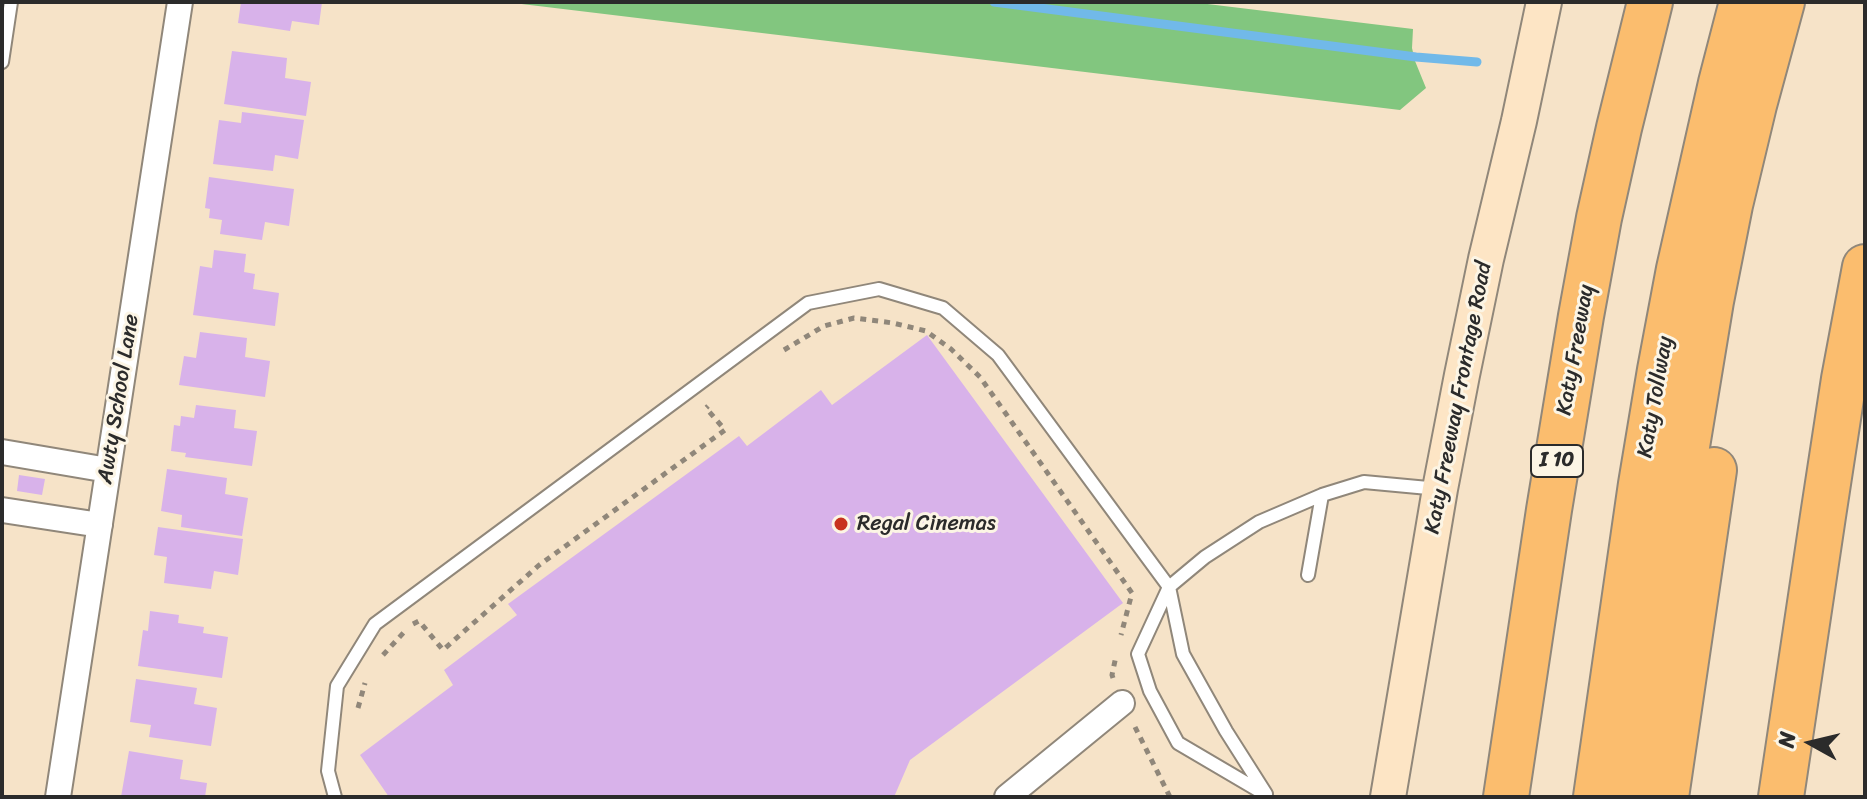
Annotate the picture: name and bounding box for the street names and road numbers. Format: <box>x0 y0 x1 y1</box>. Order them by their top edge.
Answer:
street label: Katy Freeway Frontage Road <box>1420 260 1498 536</box>
street label: Katy Freeway <box>1552 283 1600 417</box>
street label: Awty School Lane <box>93 312 145 486</box>
street label: Katy Tollway <box>1632 334 1680 460</box>
road number: I 10 <box>1531 445 1583 477</box>

